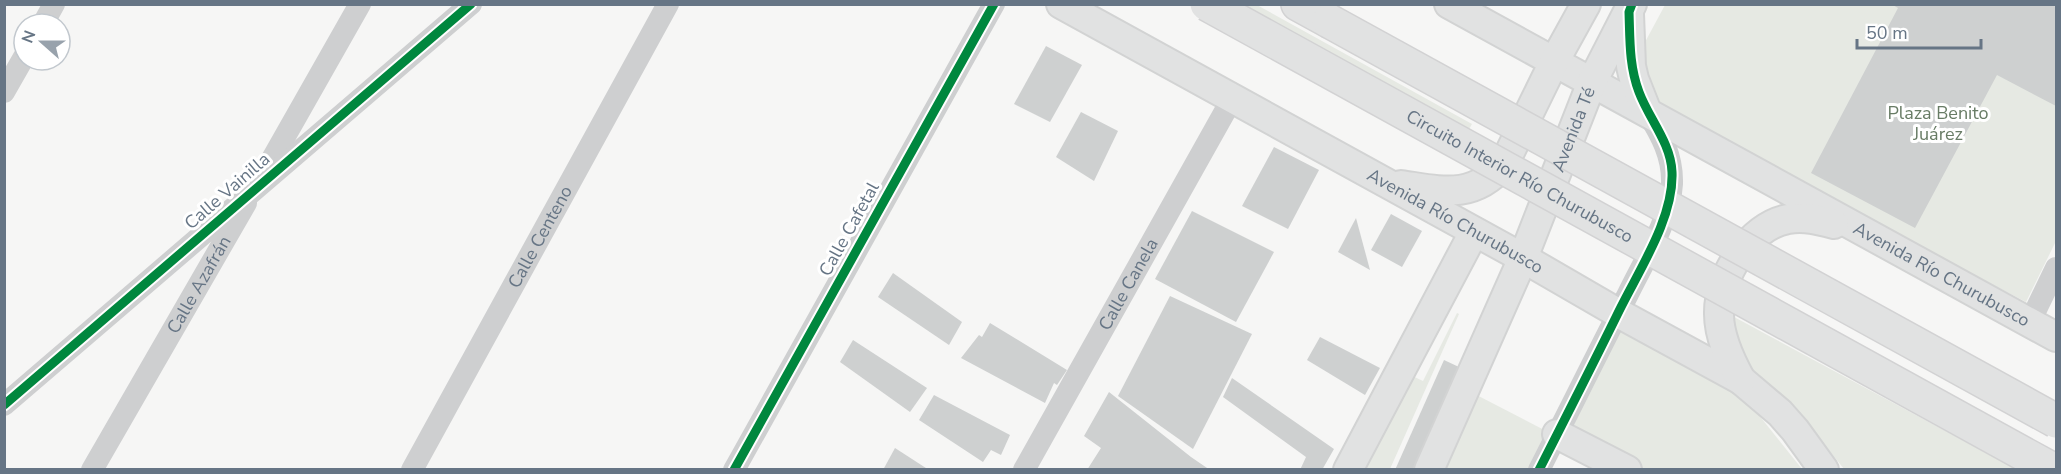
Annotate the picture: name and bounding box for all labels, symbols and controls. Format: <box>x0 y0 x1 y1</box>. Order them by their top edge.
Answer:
north arrow <box>12 12 72 72</box>
scale bar <box>1857 12 1982 50</box>
text: 50 m <box>1866 21 1908 45</box>
text: N <box>17 27 41 47</box>
street label: Avenida Té <box>1546 83 1601 175</box>
park label: Plaza Benito Juárez <box>1887 101 1989 146</box>
street label: Circuito Interior Río Churubusco <box>1402 104 1638 248</box>
street label: Calle Vainilla <box>179 147 275 235</box>
street label: Avenida Río Churubusco <box>1363 163 1548 279</box>
street label: Calle Cafetal <box>813 177 885 280</box>
street label: Calle Centeno <box>502 181 578 292</box>
street label: Avenida Río Churubusco <box>1849 216 2034 332</box>
street label: Calle Azafrán <box>161 231 237 338</box>
street label: Calle Canela <box>1093 234 1164 335</box>

